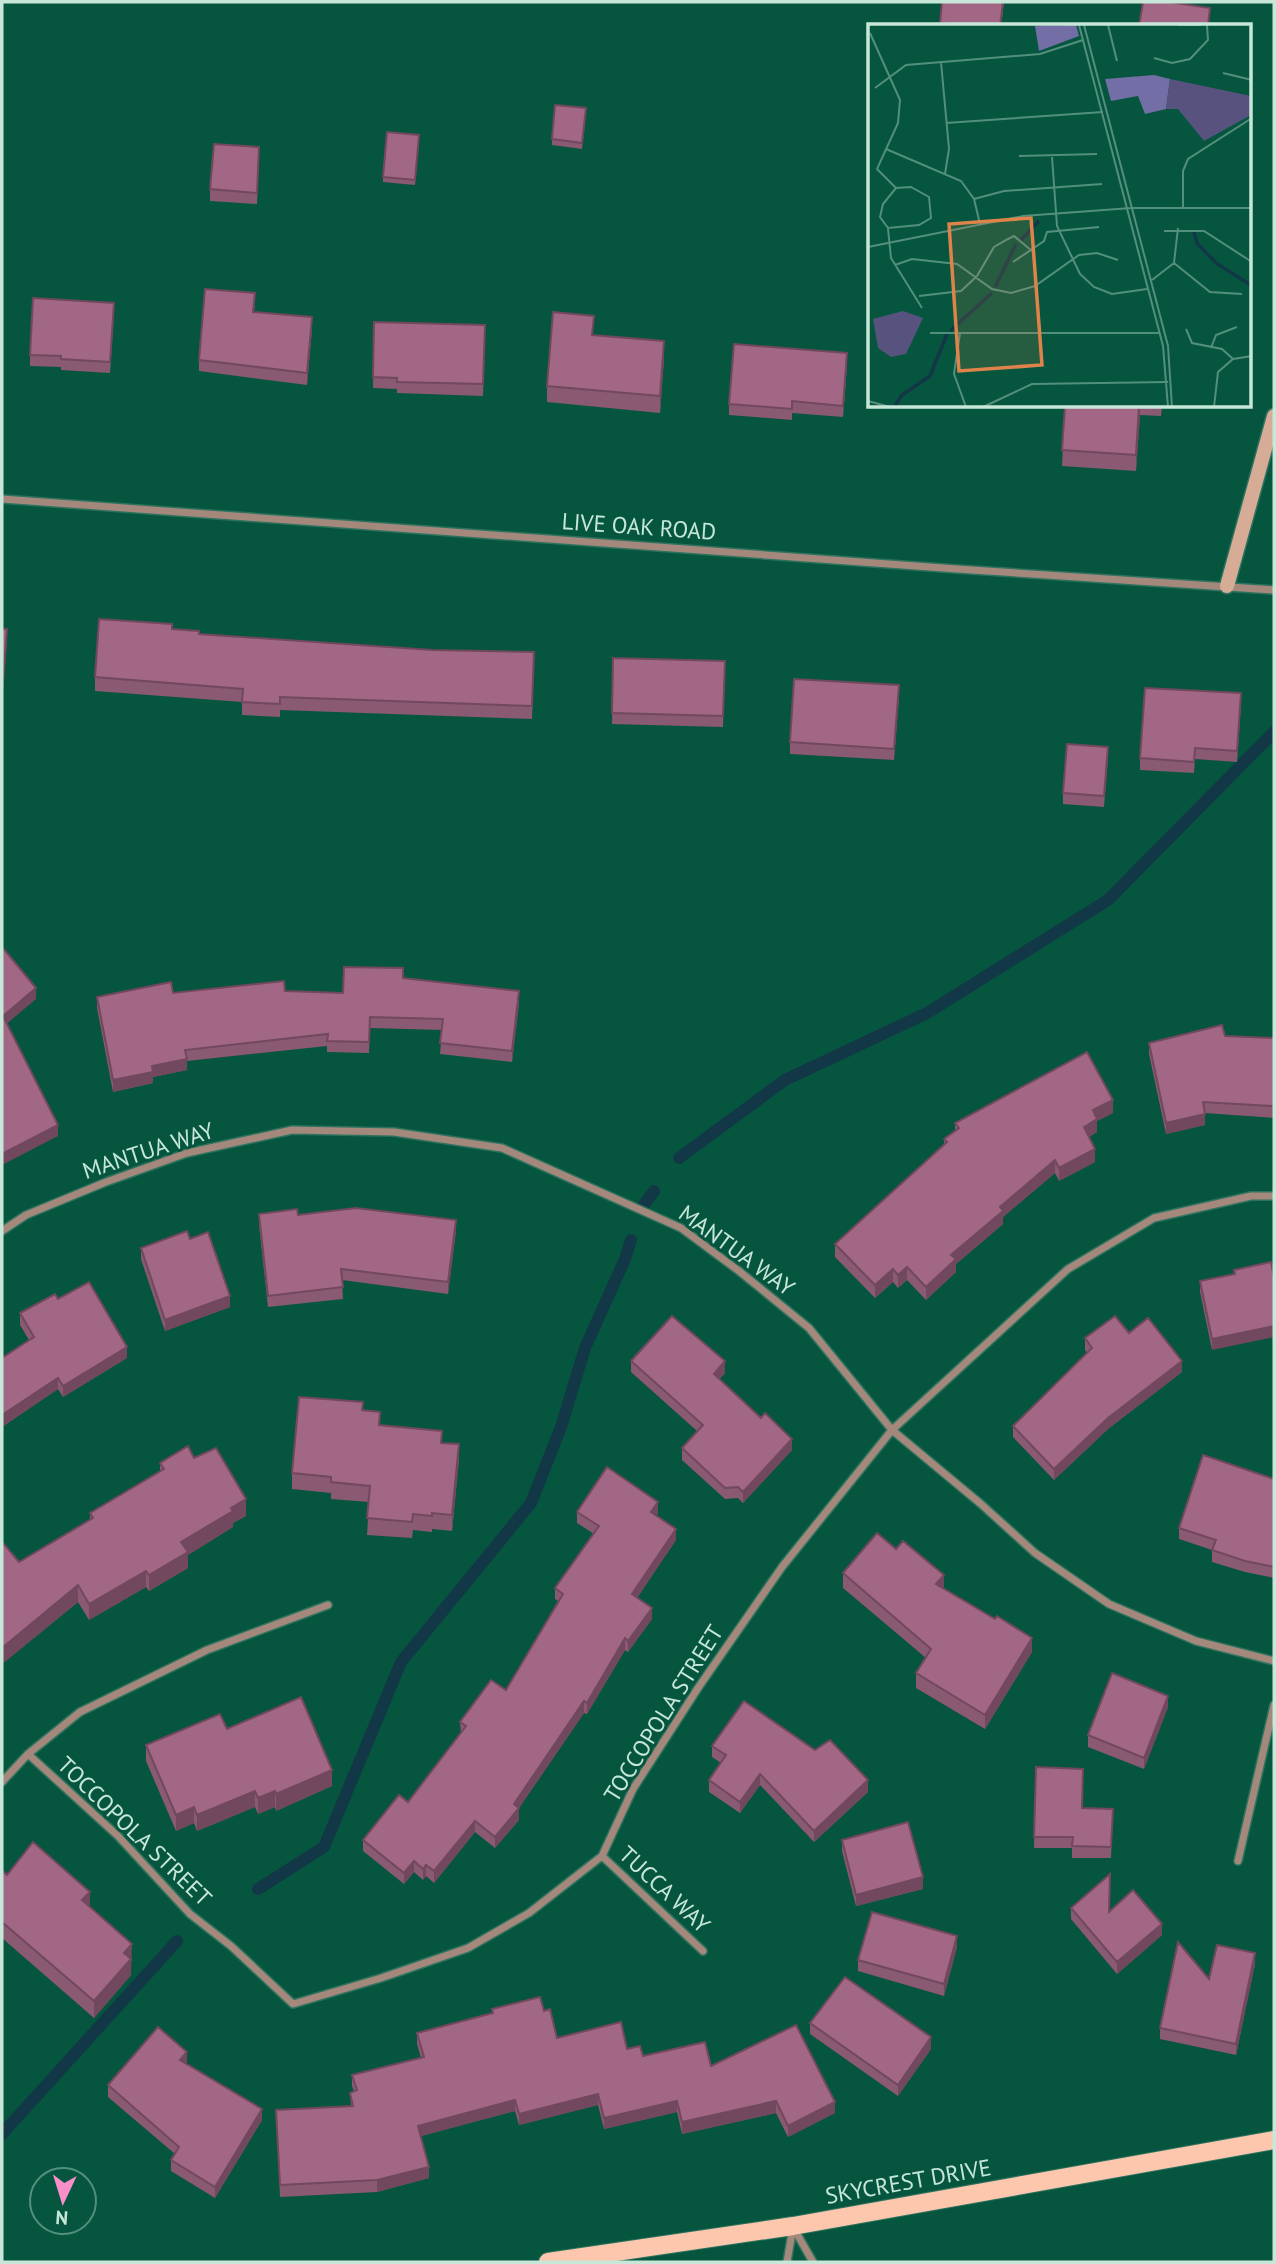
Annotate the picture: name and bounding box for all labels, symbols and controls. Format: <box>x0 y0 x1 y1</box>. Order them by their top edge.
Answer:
inset map <box>868 24 1252 408</box>
street label: LIVE OAK ROAD <box>561 506 717 546</box>
street label: MANTUA WAY <box>79 1115 217 1185</box>
street label: MANTUA WAY <box>673 1198 801 1302</box>
street label: TOCCOPOLA STREET <box>597 1619 729 1807</box>
street label: TOCCOPOLA STREET <box>52 1750 218 1912</box>
street label: TUCCA WAY <box>613 1839 717 1939</box>
street label: SKYCREST DRIVE <box>823 2152 993 2210</box>
north arrow <box>28 2166 98 2236</box>
text: N <box>55 2206 69 2230</box>

